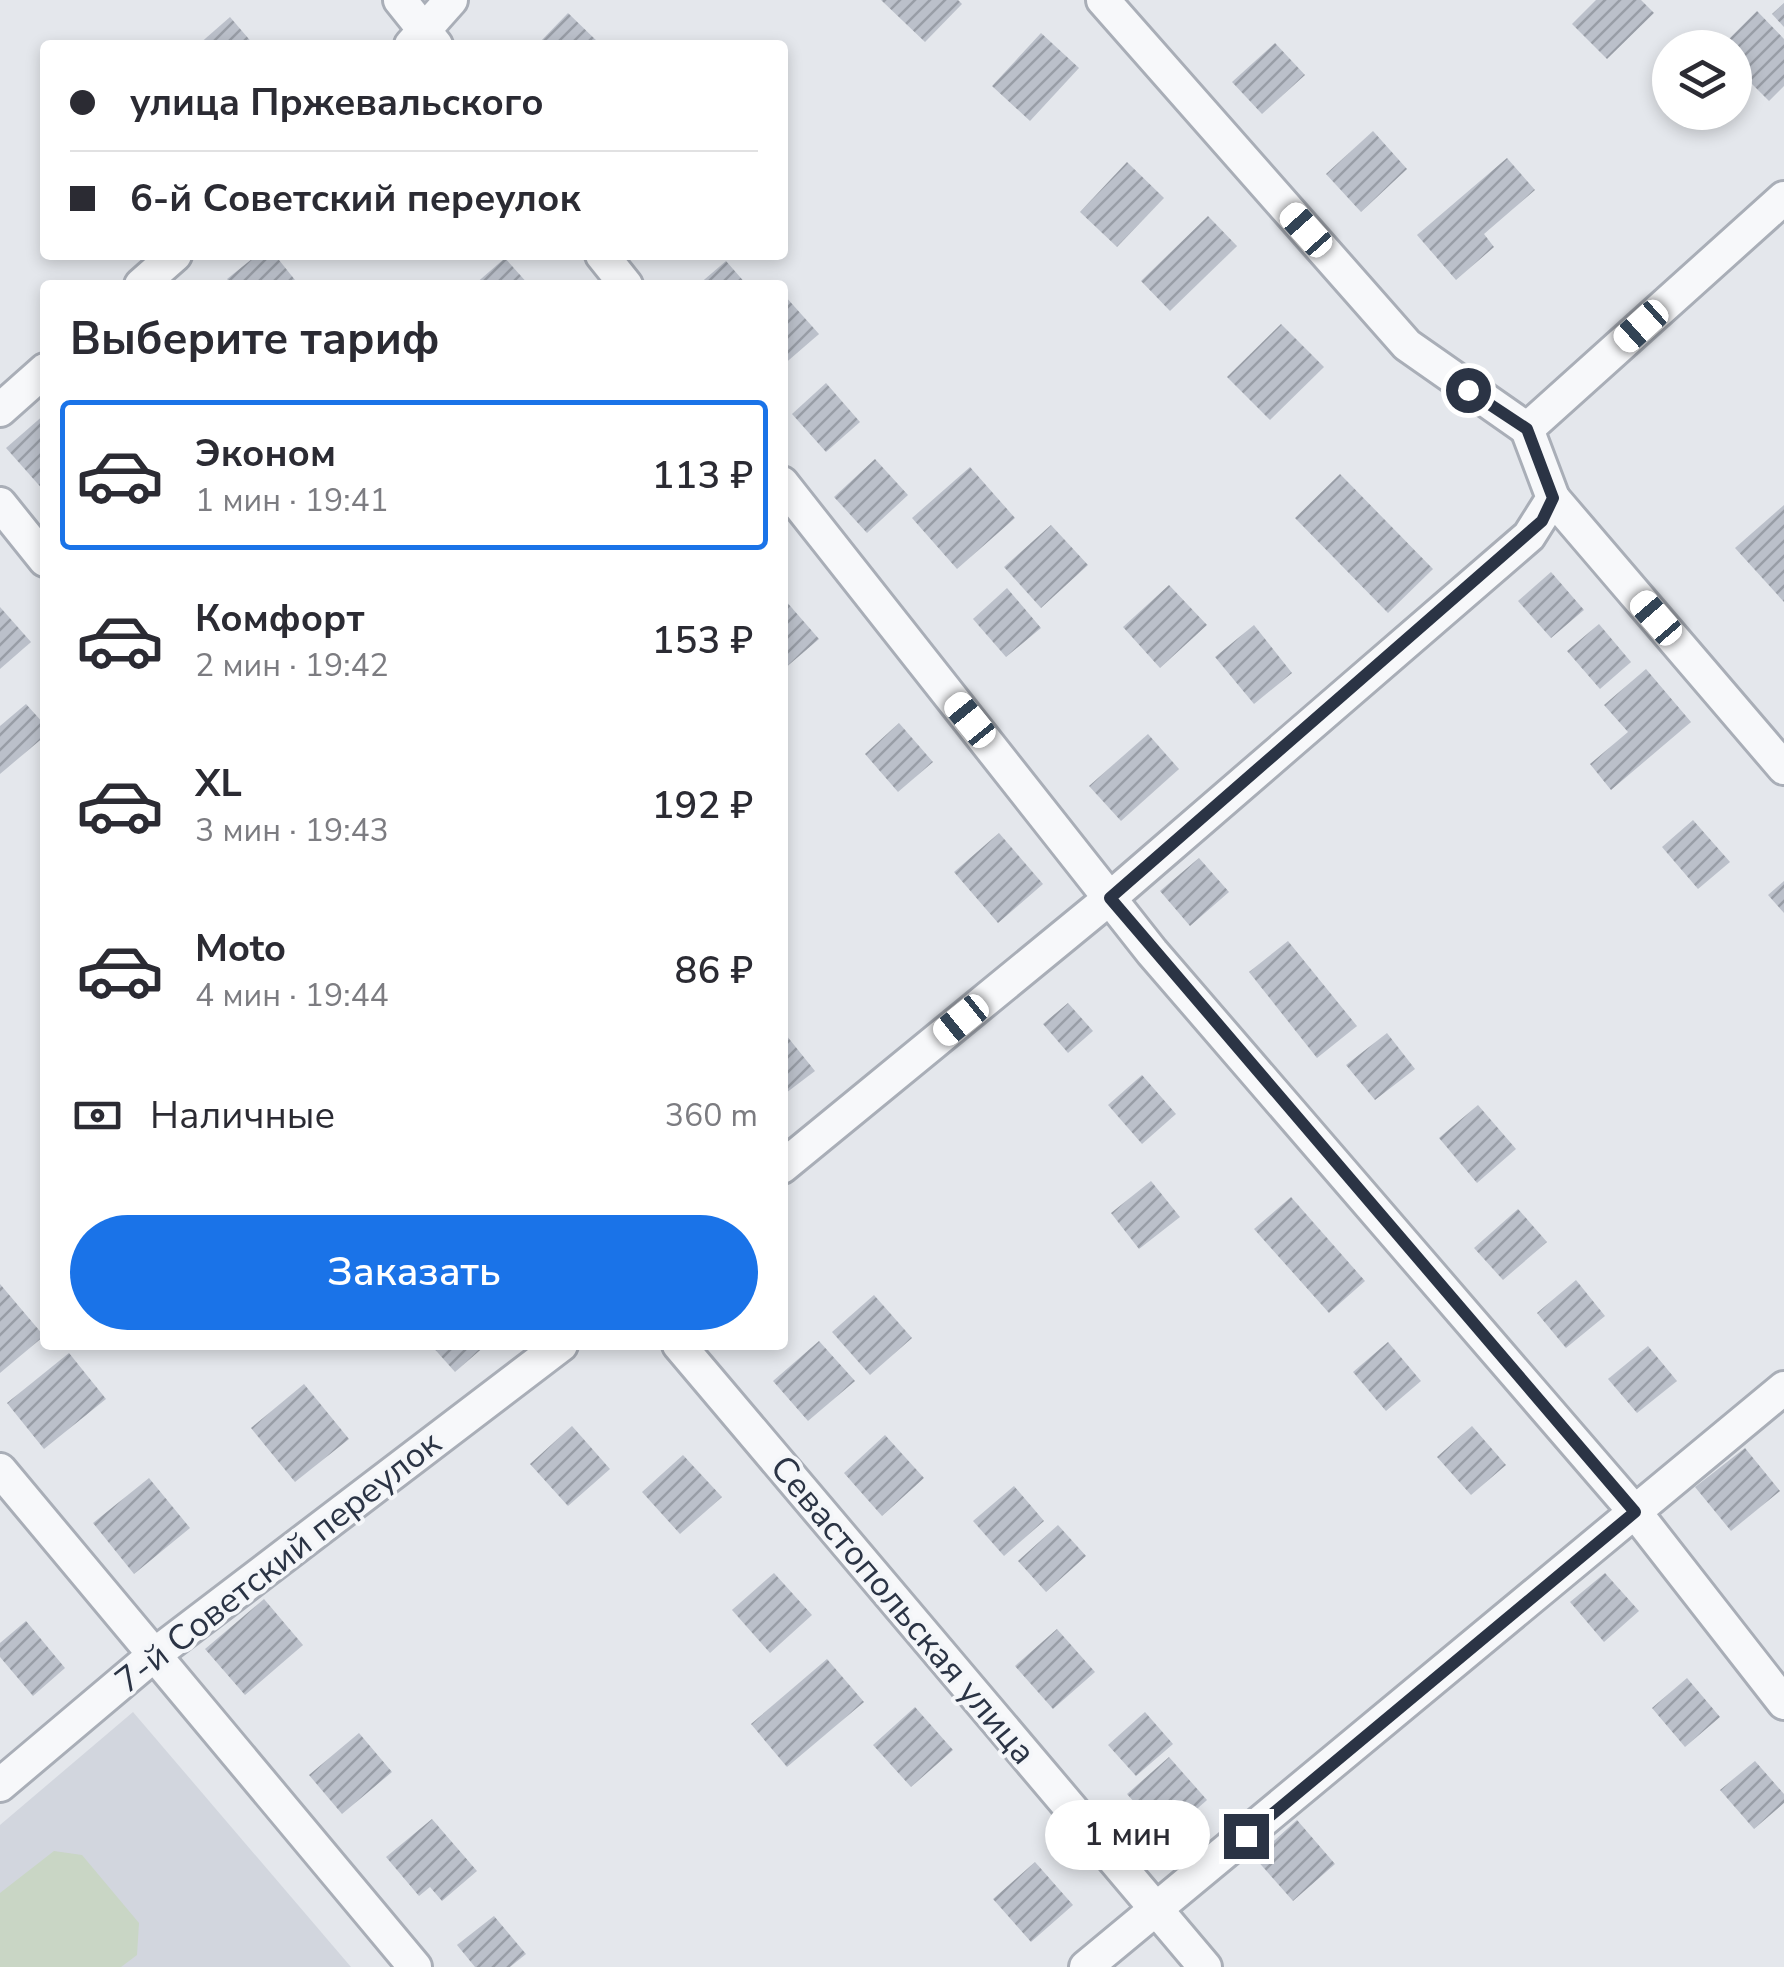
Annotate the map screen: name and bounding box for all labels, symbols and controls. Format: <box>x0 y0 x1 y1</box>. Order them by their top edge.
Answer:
map controls <box>1652 30 1752 130</box>
button: layers <box>1652 30 1752 130</box>
text: улица Пржевальского <box>130 77 544 128</box>
text: 6-й Советский переулок <box>130 173 581 224</box>
car <box>1275 198 1337 262</box>
car <box>1609 295 1673 357</box>
text: Выберите тариф <box>70 309 440 370</box>
route start <box>1446 368 1491 413</box>
text: Эконом <box>195 428 336 479</box>
icon: car <box>75 430 165 520</box>
text: 113 ₽ <box>652 450 753 501</box>
text: 1 мин · 19:41 <box>195 479 389 522</box>
car <box>1625 586 1687 650</box>
text: Комфорт <box>195 593 364 644</box>
icon: car <box>75 595 165 685</box>
text: 153 ₽ <box>652 615 753 666</box>
text: 2 мин · 19:42 <box>195 644 389 687</box>
car <box>939 687 1001 753</box>
text: XL <box>195 758 242 809</box>
icon: car <box>75 760 165 850</box>
text: 192 ₽ <box>652 780 753 831</box>
text: 3 мин · 19:43 <box>195 809 389 852</box>
text: Moto <box>195 923 286 974</box>
icon: car <box>75 925 165 1015</box>
text: 86 ₽ <box>675 945 753 996</box>
text: 4 мин · 19:44 <box>195 974 389 1017</box>
car <box>928 989 994 1051</box>
icon: cash <box>70 1088 125 1143</box>
text: Наличные <box>150 1090 335 1141</box>
text: 360 m <box>665 1094 758 1137</box>
button: Заказать <box>70 1215 758 1330</box>
street label: 7-й Советский переулок <box>105 1420 451 1704</box>
street label: Севастопольская улица <box>760 1445 1046 1775</box>
callout: 1 мин <box>1046 1801 1211 1871</box>
text: 1 мин <box>1084 1813 1171 1856</box>
route end <box>1224 1814 1269 1859</box>

